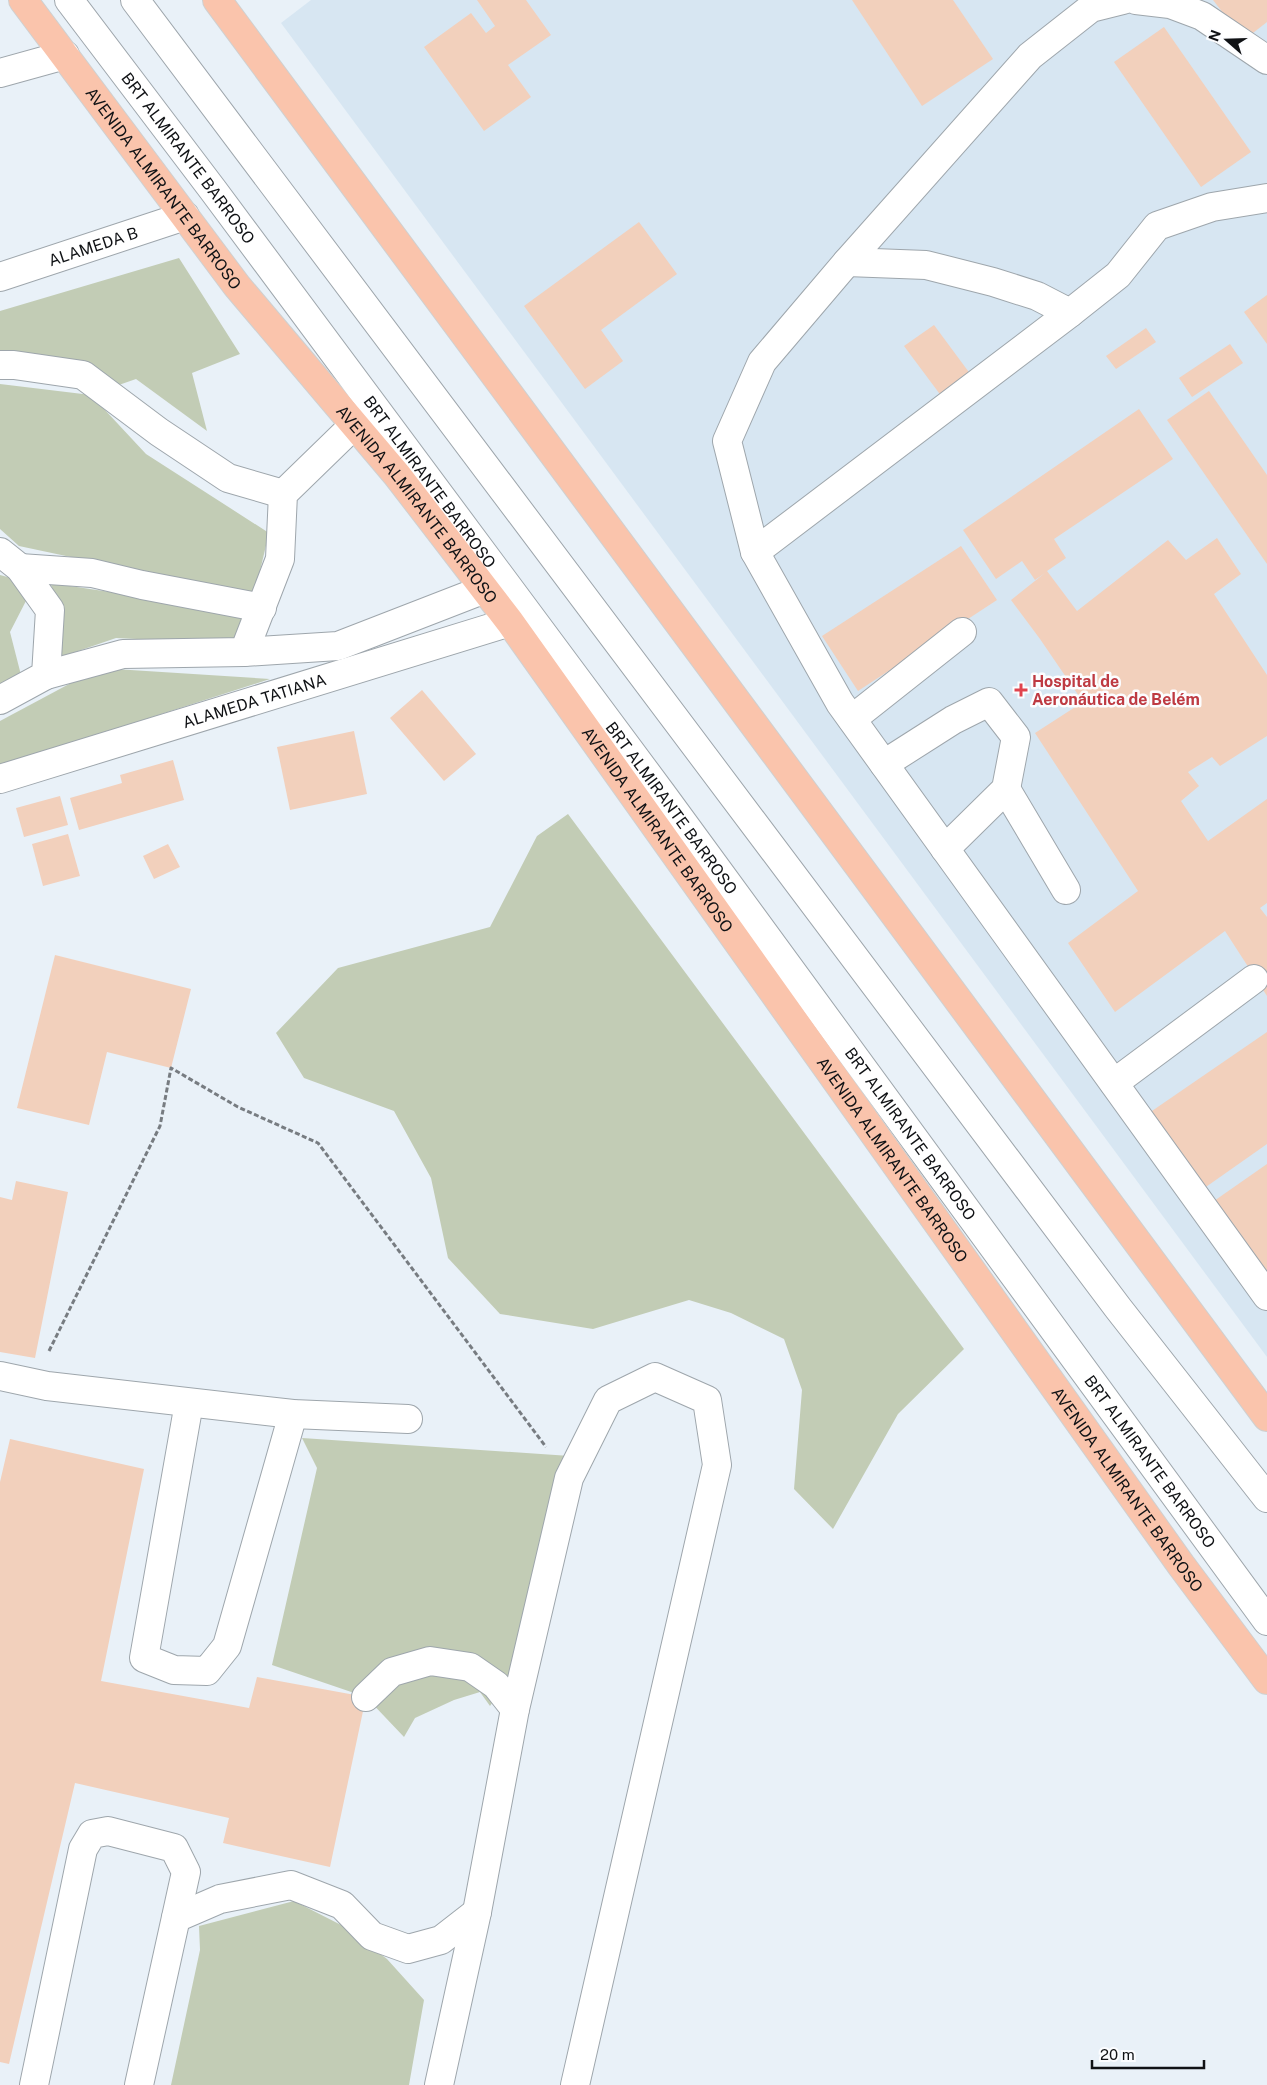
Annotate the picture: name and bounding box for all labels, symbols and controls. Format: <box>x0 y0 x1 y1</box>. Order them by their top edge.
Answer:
north arrow <box>1202 15 1252 65</box>
text: N <box>1205 28 1224 43</box>
street label: BRT ALMIRANTE BARROSO <box>118 69 259 247</box>
street label: AVENIDA ALMIRANTE BARROSO <box>82 83 246 293</box>
street label: ALAMEDA B <box>46 223 140 270</box>
street label: BRT ALMIRANTE BARROSO <box>360 392 500 571</box>
street label: AVENIDA ALMIRANTE BARROSO <box>333 401 501 607</box>
street label: ALAMEDA TATIANA <box>180 670 328 732</box>
place label: Hospital de Aeronáutica de Belém <box>1032 672 1200 709</box>
marker: Hospital de Aeronáutica de Belém <box>1014 683 1028 697</box>
street label: BRT ALMIRANTE BARROSO <box>602 718 742 898</box>
street label: AVENIDA ALMIRANTE BARROSO <box>578 723 737 936</box>
street label: BRT ALMIRANTE BARROSO <box>841 1044 980 1224</box>
street label: AVENIDA ALMIRANTE BARROSO <box>813 1053 972 1266</box>
street label: BRT ALMIRANTE BARROSO <box>1081 1371 1220 1552</box>
street label: AVENIDA ALMIRANTE BARROSO <box>1048 1383 1207 1596</box>
scale bar <box>1092 2038 1204 2070</box>
text: 20 m <box>1100 2046 1135 2063</box>

